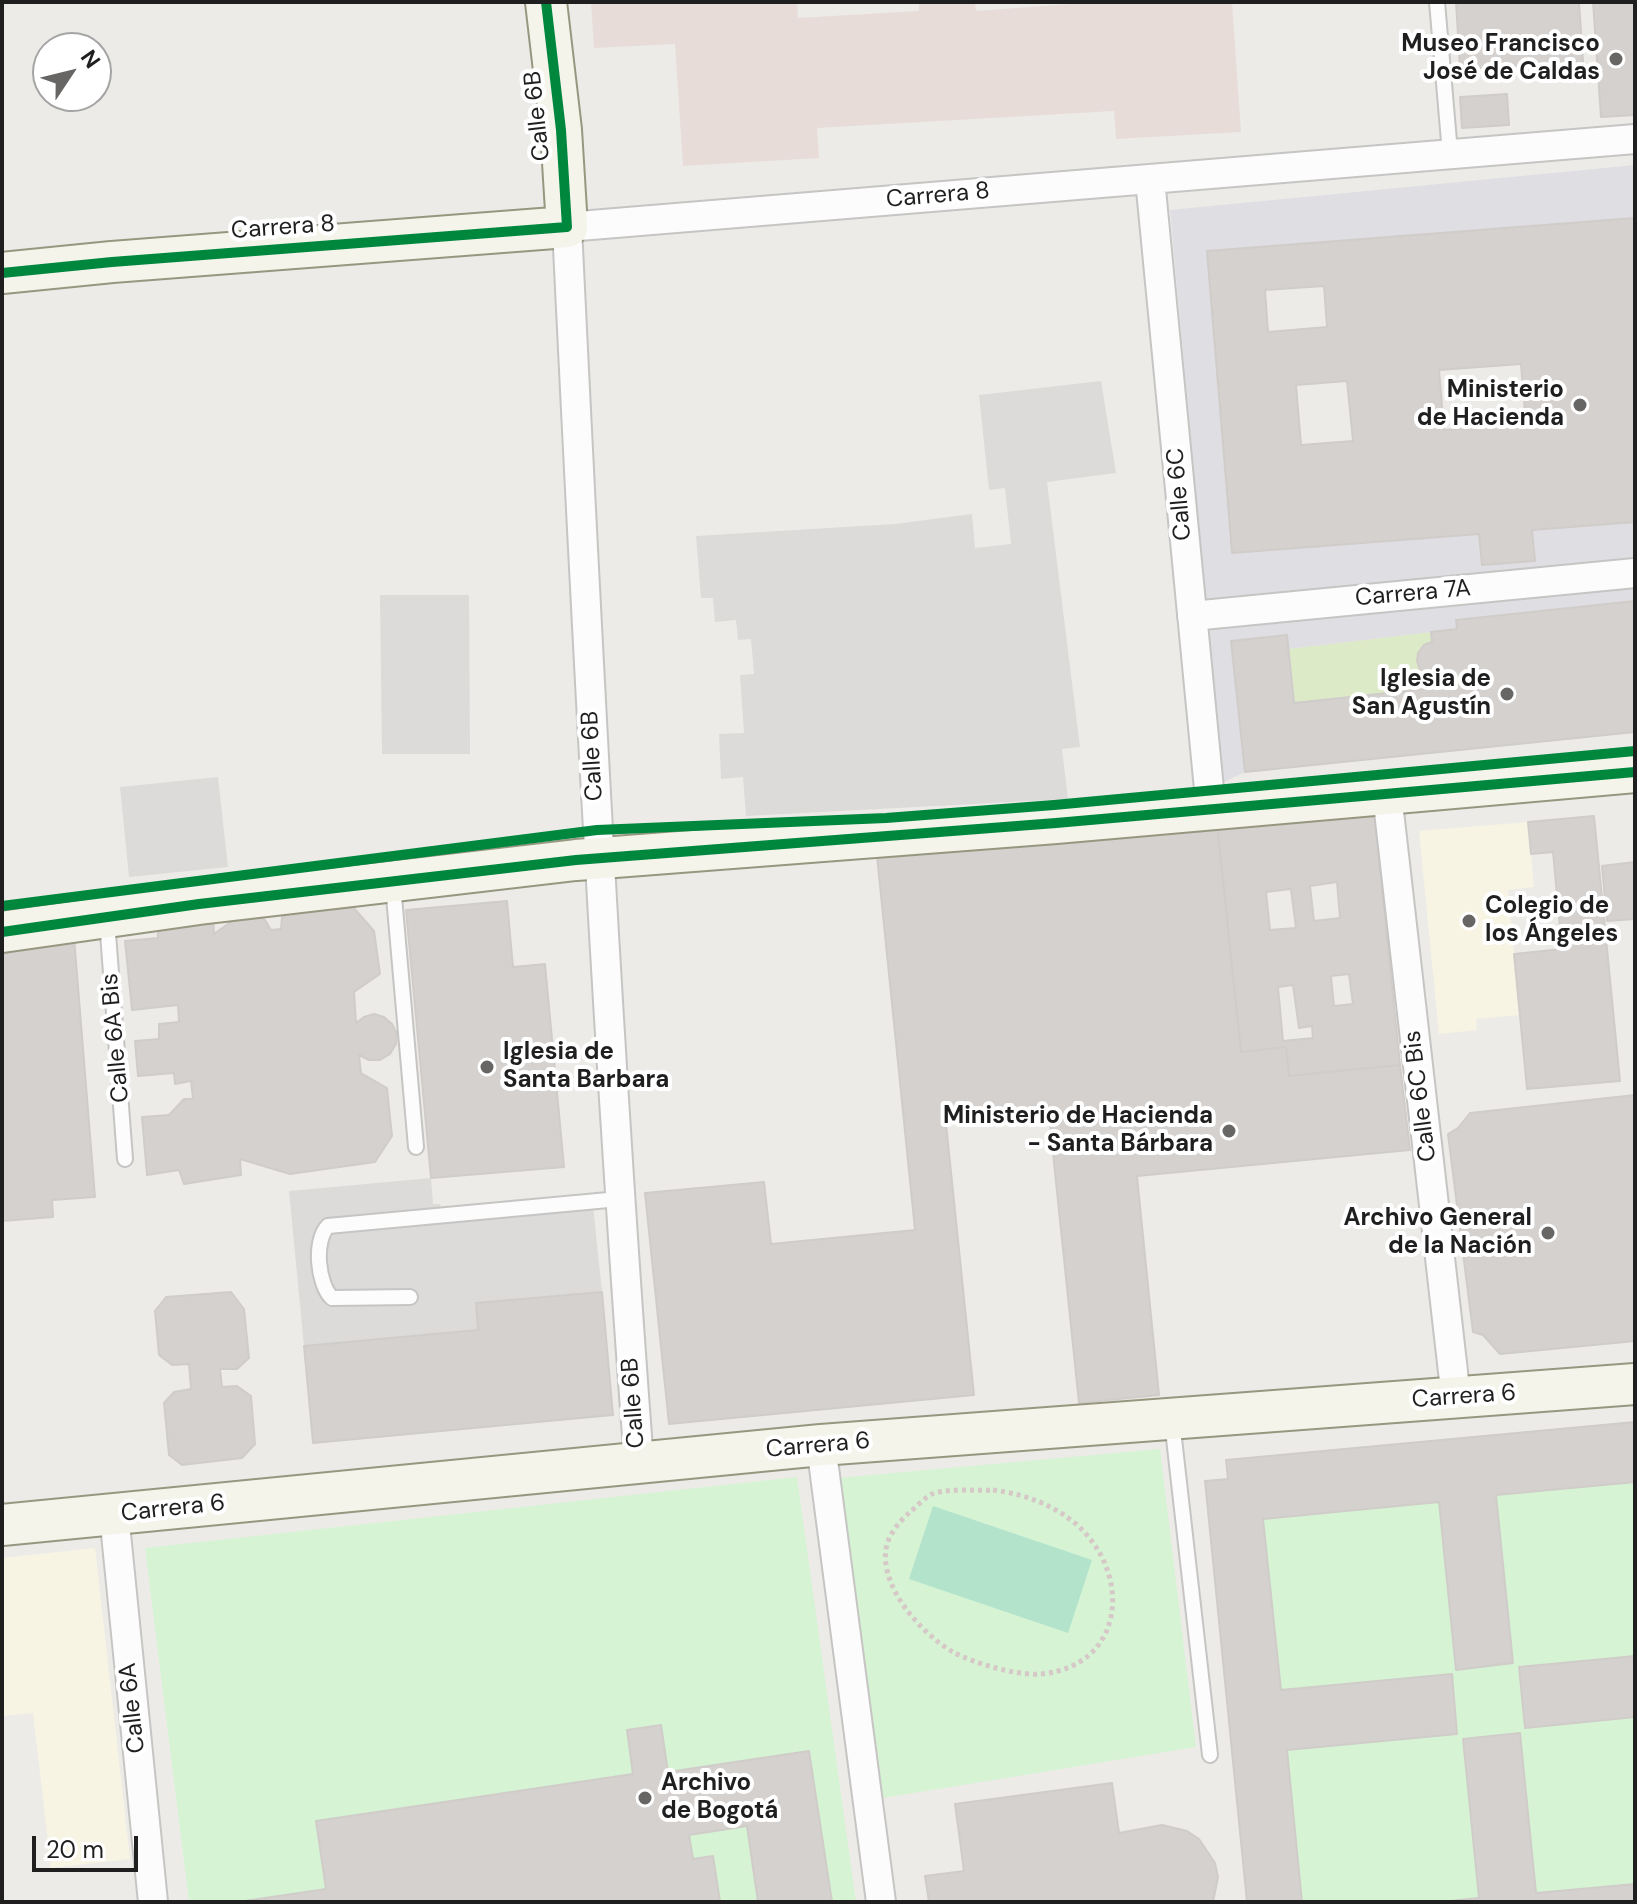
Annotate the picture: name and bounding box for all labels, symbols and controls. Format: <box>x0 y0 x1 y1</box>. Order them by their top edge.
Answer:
place label: Museo Francisco José de Caldas <box>1401 31 1600 87</box>
north arrow <box>32 32 112 112</box>
text: N <box>74 44 107 74</box>
marker: Museo Francisco José de Caldas <box>1607 50 1625 68</box>
street label: Calle 6B <box>519 69 557 163</box>
street label: Carrera 8 <box>885 177 991 215</box>
street label: Carrera 8 <box>230 210 336 246</box>
place label: Ministerio de Hacienda <box>1417 377 1564 433</box>
marker: Ministerio de Hacienda <box>1571 396 1589 414</box>
street label: Calle 6C <box>1162 446 1198 542</box>
street label: Carrera 7A <box>1354 575 1472 613</box>
place label: Iglesia de San Agustín <box>1352 666 1491 722</box>
marker: Iglesia de San Agustín <box>1498 685 1516 703</box>
street label: Calle 6B <box>576 710 610 802</box>
place label: Colegio de los Ángeles <box>1485 893 1618 949</box>
marker: Colegio de los Ángeles <box>1460 912 1478 930</box>
street label: Calle 6A Bis <box>96 972 136 1104</box>
street label: Calle 6C Bis <box>1399 1029 1443 1163</box>
place label: Iglesia de Santa Barbara <box>503 1039 669 1095</box>
marker: Iglesia de Santa Barbara <box>478 1058 496 1076</box>
place label: Ministerio de Hacienda - Santa Bárbara <box>943 1103 1213 1159</box>
marker: Ministerio de Hacienda - Santa Bárbara <box>1220 1122 1238 1140</box>
place label: Archivo General de la Nación <box>1343 1205 1532 1261</box>
marker: Archivo General de la Nación <box>1539 1224 1557 1242</box>
street label: Calle 6B <box>616 1357 652 1449</box>
street label: Carrera 6 <box>1411 1379 1517 1415</box>
street label: Carrera 6 <box>765 1427 871 1465</box>
street label: Carrera 6 <box>119 1489 227 1529</box>
street label: Calle 6A <box>114 1661 152 1755</box>
place label: Archivo de Bogotá <box>661 1770 778 1826</box>
marker: Archivo de Bogotá <box>636 1789 654 1807</box>
scale bar <box>36 1820 142 1870</box>
text: 20 m <box>46 1834 104 1865</box>

